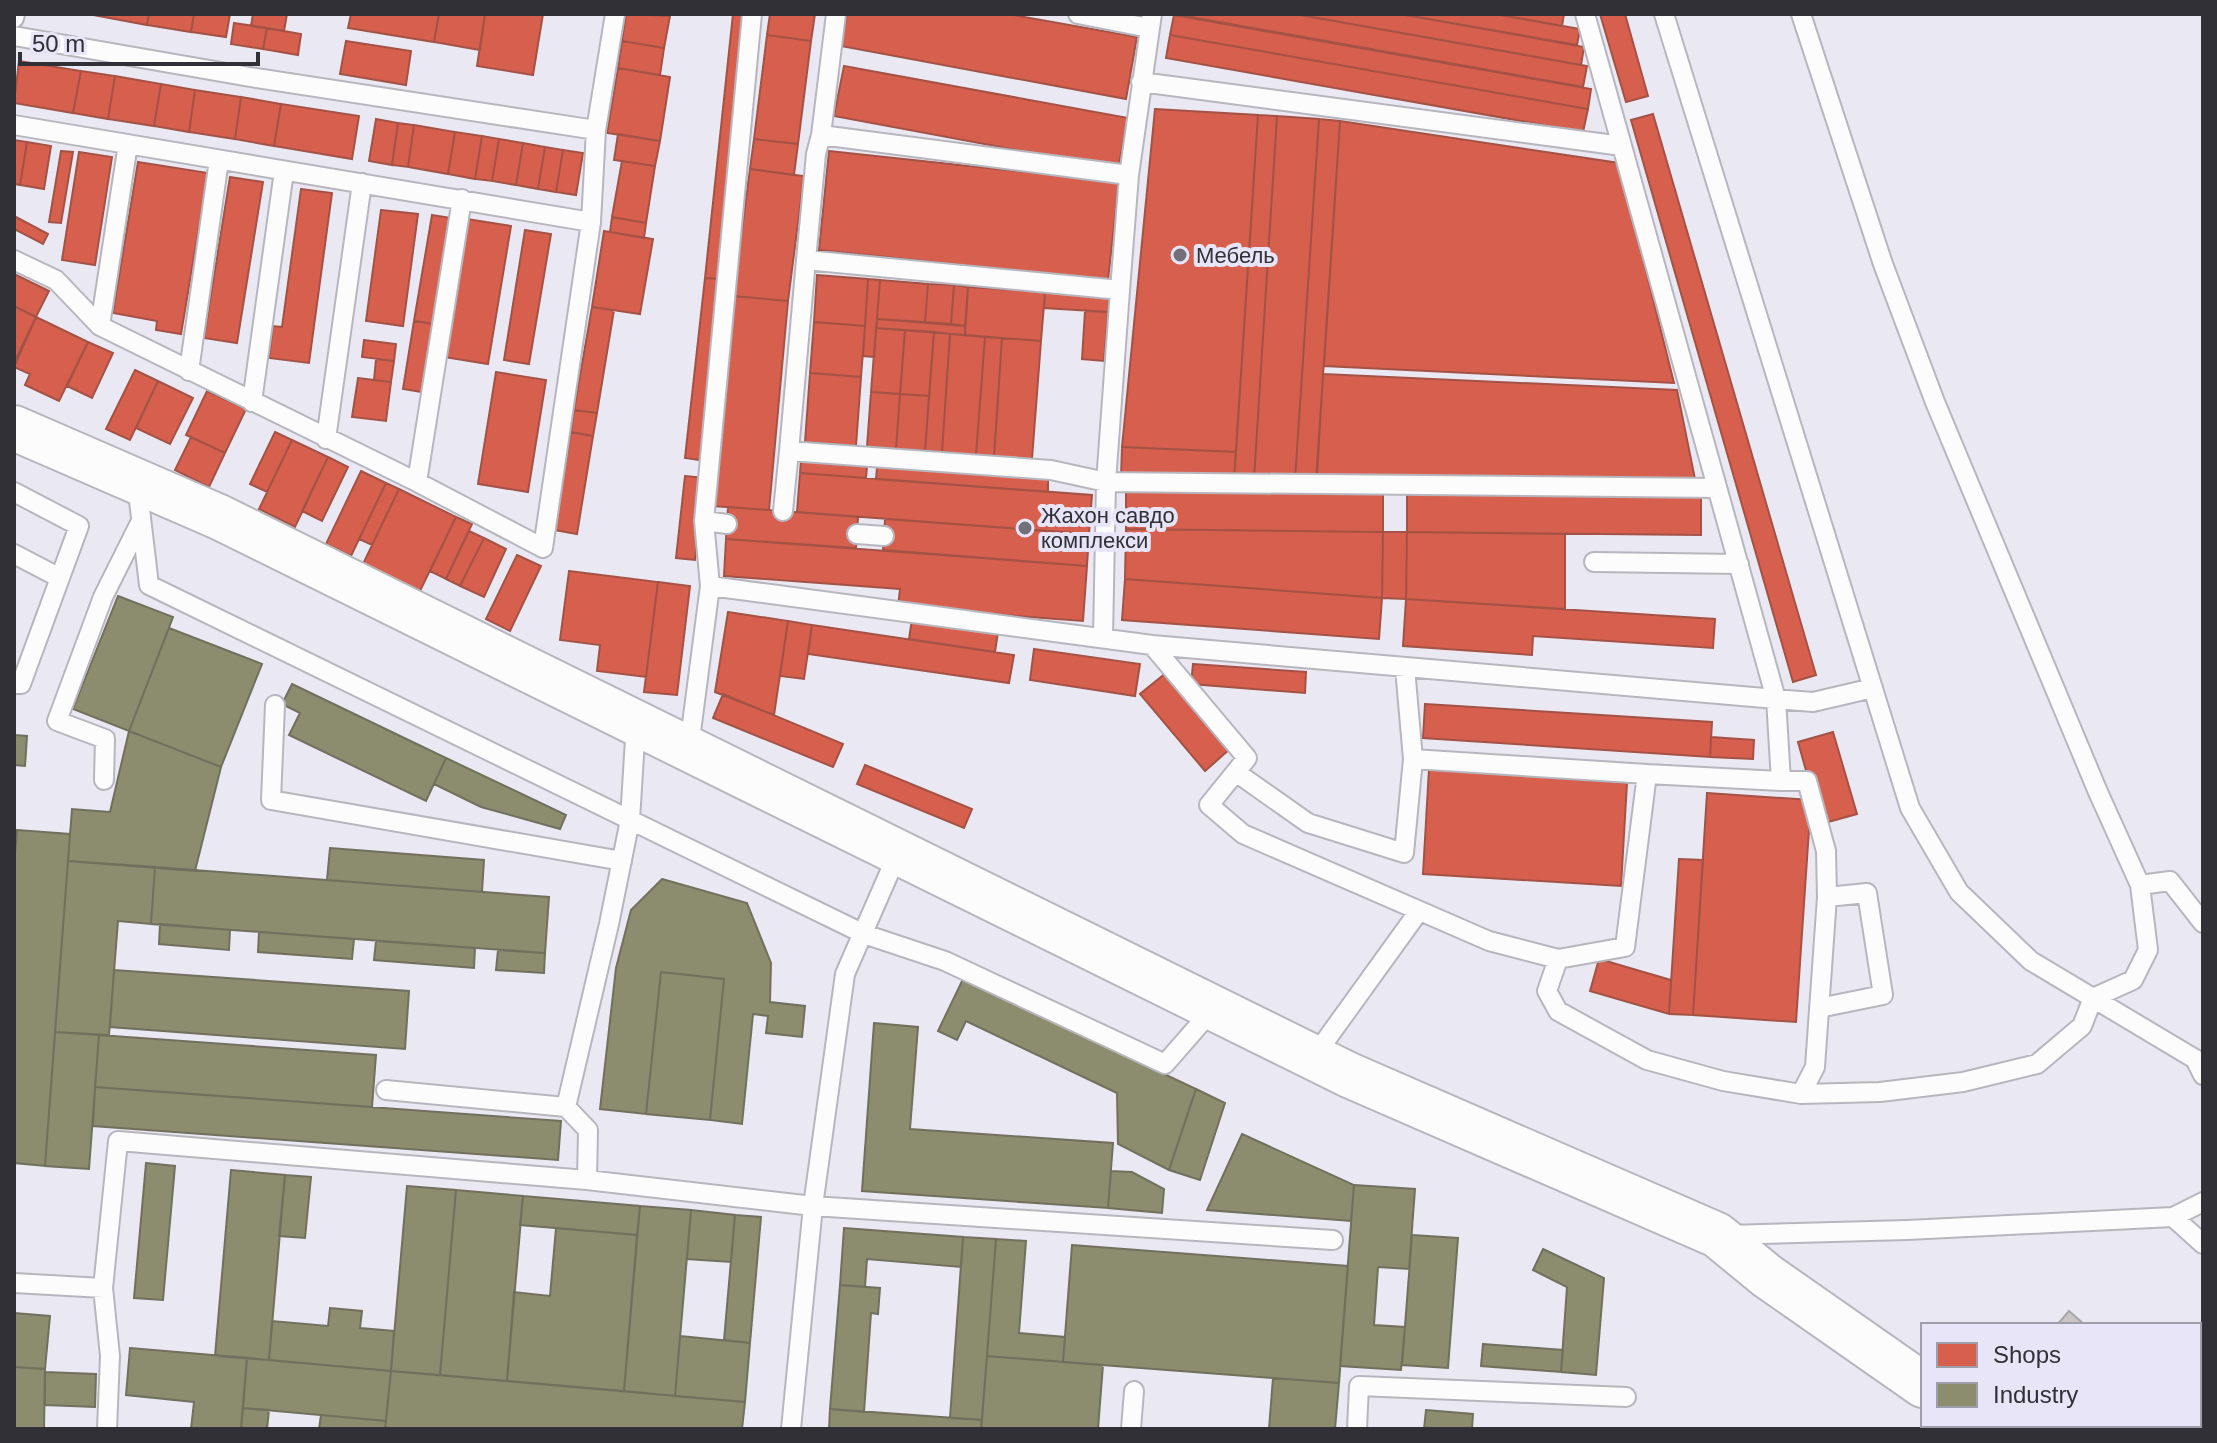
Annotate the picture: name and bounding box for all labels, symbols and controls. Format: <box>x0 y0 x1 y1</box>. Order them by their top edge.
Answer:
scale bar <box>20 16 258 66</box>
text: 50 m <box>32 30 85 57</box>
place label: Мебель <box>1196 243 1275 268</box>
marker: Мебель <box>1171 246 1189 264</box>
place label: Жахон савдо комплекси <box>1041 503 1175 553</box>
marker: Жахон савдо комплекси <box>1016 519 1034 537</box>
legend <box>1921 1323 2201 1427</box>
text: Shops <box>1993 1341 2061 1368</box>
text: Industry <box>1993 1381 2078 1408</box>

